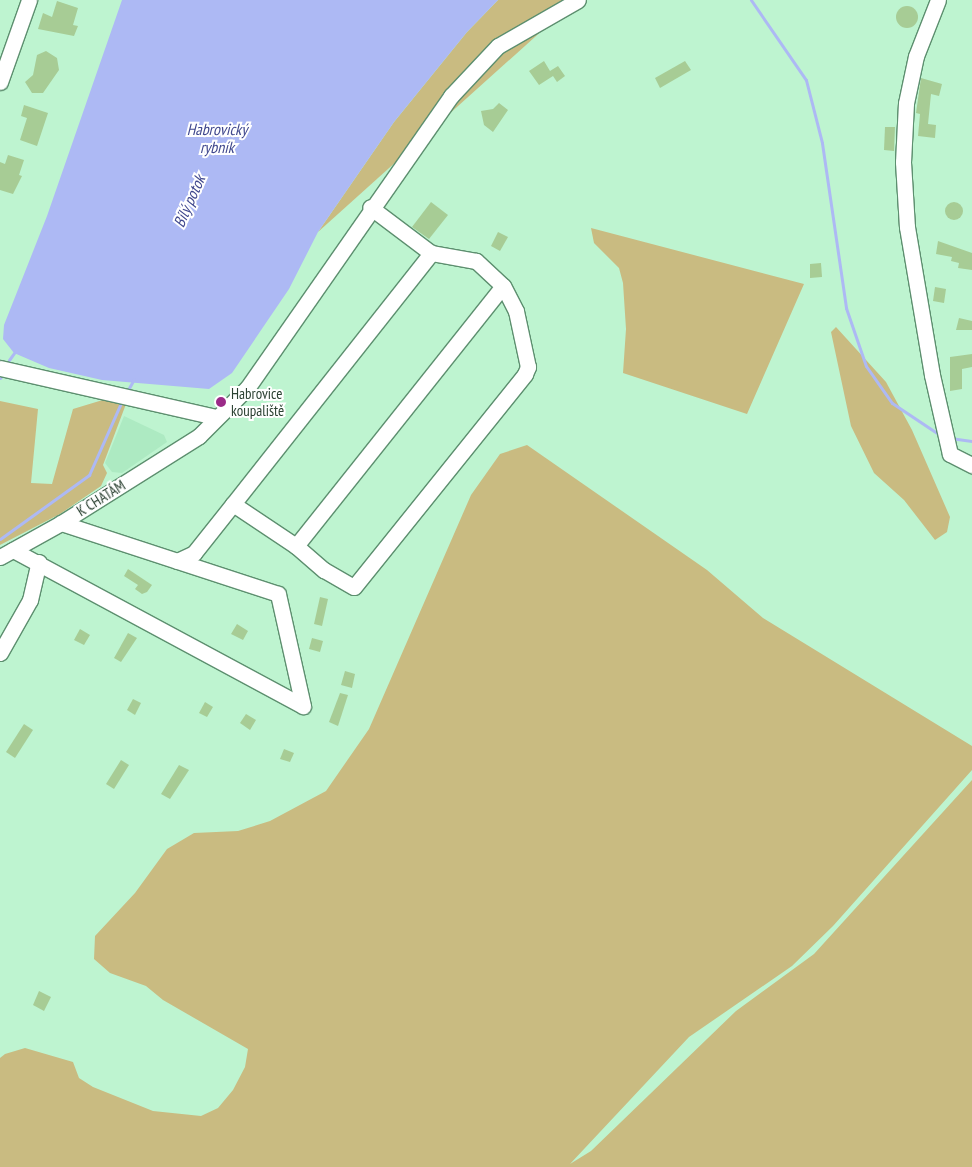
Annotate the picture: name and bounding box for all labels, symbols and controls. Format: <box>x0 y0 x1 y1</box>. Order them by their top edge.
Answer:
water label: Habrovický rybník <box>187 119 247 157</box>
water label: Bílý potok <box>169 172 209 230</box>
place label: Habrovice koupaliště <box>231 384 284 419</box>
marker: Habrovice koupaliště <box>215 396 227 408</box>
street label: K CHATÁM <box>73 476 129 520</box>

